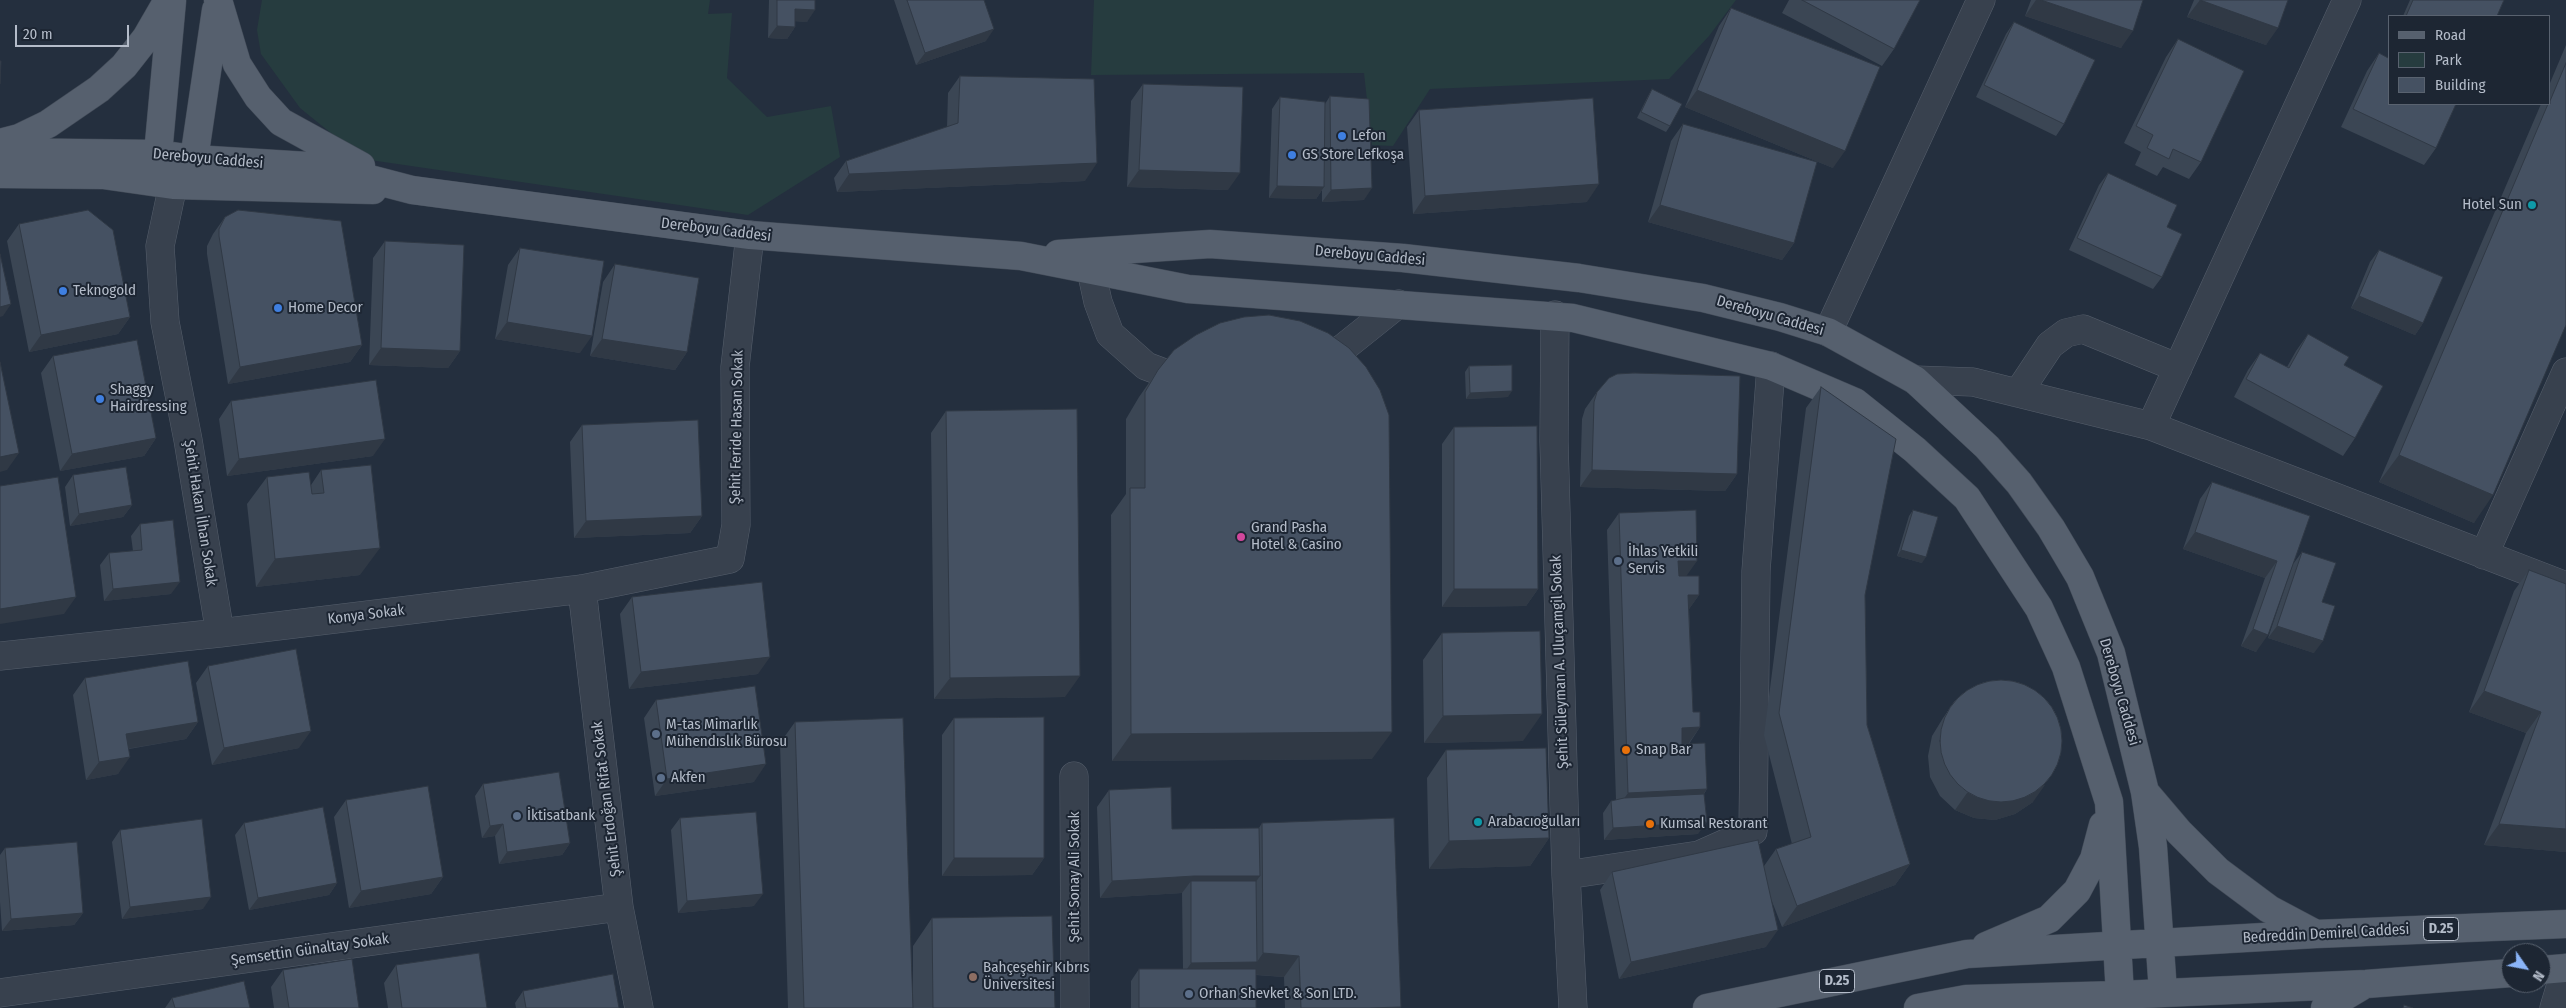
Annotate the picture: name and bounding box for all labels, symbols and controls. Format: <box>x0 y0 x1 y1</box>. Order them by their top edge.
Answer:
scale bar <box>18 15 131 47</box>
legend <box>2388 15 2551 105</box>
text: 20 m <box>23 25 53 43</box>
text: Road <box>2435 26 2466 44</box>
text: Park <box>2435 51 2462 69</box>
text: Building <box>2435 76 2486 94</box>
place label: Lefon <box>1352 127 1386 145</box>
marker: Lefon <box>1336 130 1348 142</box>
street label: Dereboyu Caddesi <box>152 145 264 173</box>
place label: GS Store Lefkoşa <box>1302 146 1404 164</box>
marker: GS Store Lefkoşa <box>1286 149 1298 161</box>
place label: Hotel Sun <box>2462 196 2522 214</box>
marker: Hotel Sun <box>2526 199 2538 211</box>
street label: Dereboyu Caddesi <box>660 214 772 246</box>
street label: Dereboyu Caddesi <box>1314 242 1426 270</box>
place label: Teknogold <box>73 282 136 300</box>
marker: Teknogold <box>57 285 69 297</box>
street label: Dereboyu Caddesi <box>1714 292 1826 340</box>
place label: Home Decor <box>288 299 363 317</box>
marker: Home Decor <box>272 302 284 314</box>
street label: Şehit Feride Hasan Sokak <box>727 350 747 504</box>
place label: Shaggy Hairdressing <box>110 381 187 416</box>
marker: Shaggy Hairdressing <box>94 393 106 405</box>
street label: Şehit Hakan İlhan Sokak <box>180 439 220 587</box>
place label: Grand Pasha Hotel & Casino <box>1251 519 1342 554</box>
marker: Grand Pasha Hotel & Casino <box>1235 531 1247 543</box>
place label: İhlas Yetkili Servis <box>1628 543 1698 578</box>
street label: Şehit Süleyman A. Uluçamgil Sokak <box>1547 555 1573 769</box>
marker: İhlas Yetkili Servis <box>1612 555 1624 567</box>
street label: Konya Sokak <box>327 601 405 629</box>
street label: Dereboyu Caddesi <box>2095 636 2143 748</box>
place label: M-tas Mimarlık Mühendıslık Bürosu <box>666 716 787 751</box>
street label: Şehit Erdoğan Rifat Sokak <box>589 720 625 878</box>
marker: M-tas Mimarlık Mühendıslık Bürosu <box>650 728 662 740</box>
place label: Snap Bar <box>1636 741 1691 759</box>
marker: Snap Bar <box>1620 744 1632 756</box>
place label: Akfen <box>671 769 706 787</box>
marker: Akfen <box>655 772 667 784</box>
place label: İktisatbank <box>527 807 595 825</box>
marker: İktisatbank <box>511 810 523 822</box>
street label: Şehit Sonay Ali Sokak <box>1066 811 1084 943</box>
place label: Arabacıoğulları <box>1488 813 1580 831</box>
place label: Kumsal Restorant <box>1660 815 1767 833</box>
marker: Arabacıoğulları <box>1472 816 1484 828</box>
marker: Kumsal Restorant <box>1644 818 1656 830</box>
road number: D.25 <box>2424 918 2458 941</box>
street label: Bedreddin Demirel Caddesi <box>2242 921 2410 947</box>
street label: Şemsettin Günaltay Sokak <box>230 930 390 970</box>
north arrow <box>2501 943 2551 993</box>
place label: Bahçeşehir Kıbrıs Üniversitesi <box>983 959 1089 994</box>
text: N <box>2529 968 2548 984</box>
road number: D.25 <box>1820 969 1854 992</box>
marker: Bahçeşehir Kıbrıs Üniversitesi <box>967 971 979 983</box>
place label: Orhan Shevket & Son LTD. <box>1199 985 1357 1003</box>
marker: Orhan Shevket & Son LTD. <box>1183 988 1195 1000</box>

